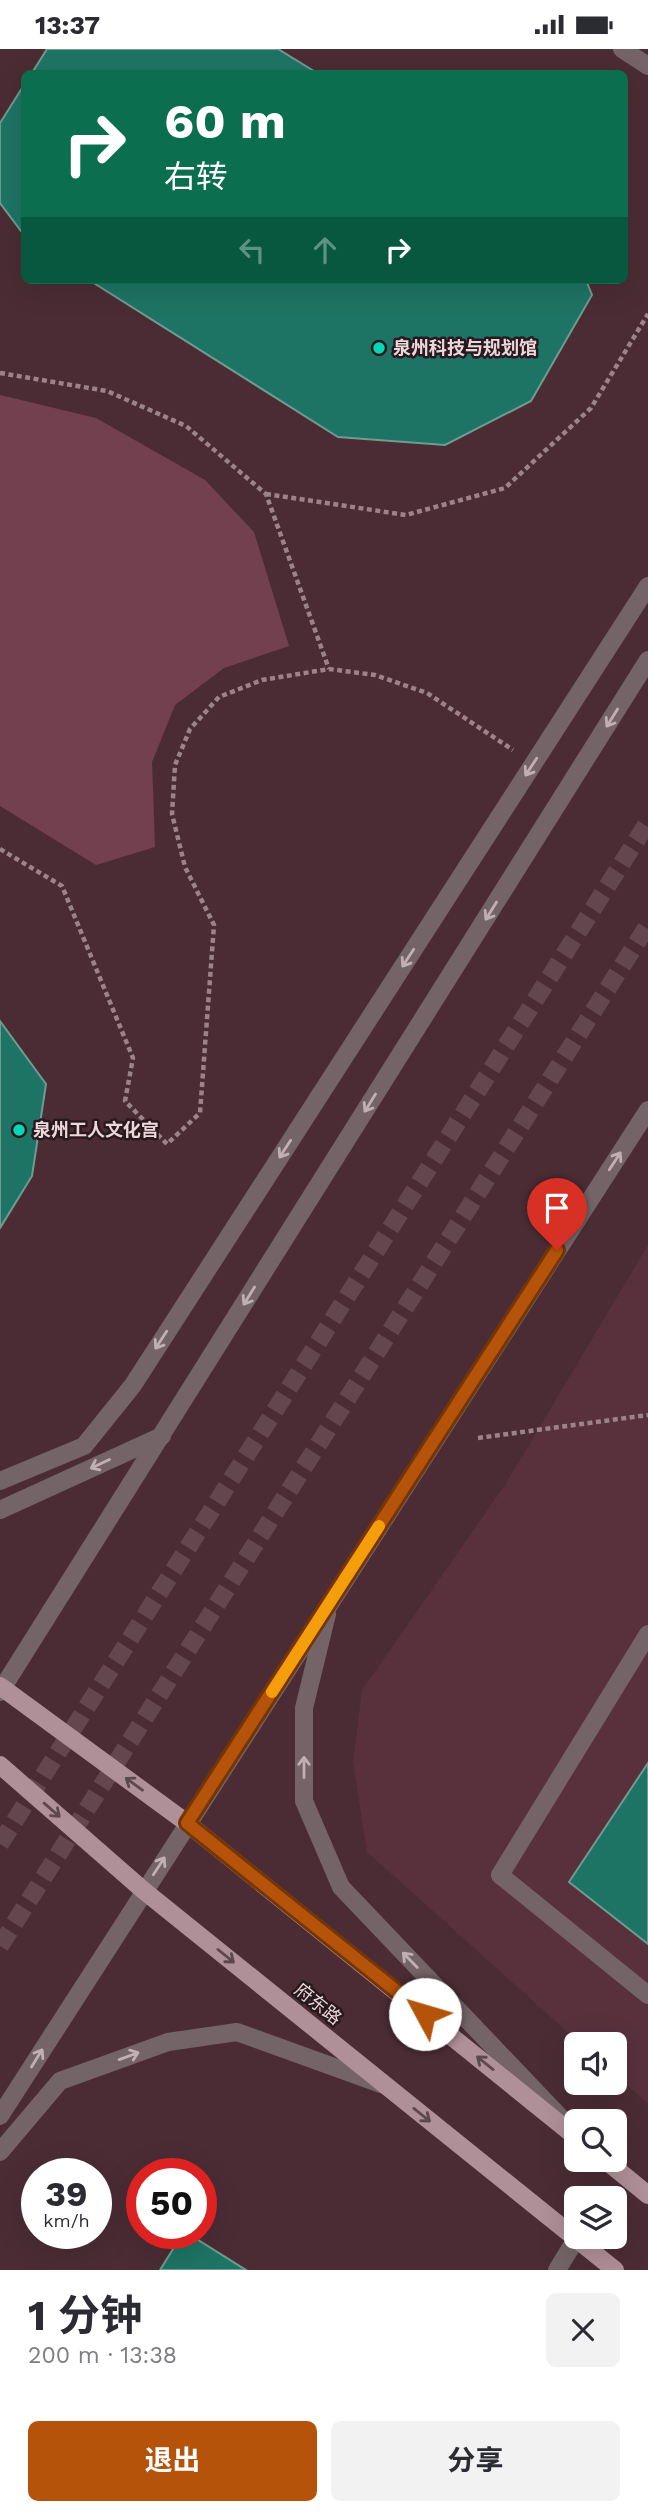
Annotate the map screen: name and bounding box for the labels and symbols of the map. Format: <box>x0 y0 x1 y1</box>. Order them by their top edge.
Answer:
place label: 泉州科技与规划馆 <box>393 337 537 358</box>
marker: 泉州科技与规划馆 <box>371 340 387 356</box>
one-way arrow <box>604 708 619 727</box>
one-way arrow <box>524 757 539 776</box>
one-way arrow <box>483 900 497 920</box>
one-way arrow <box>401 948 415 967</box>
one-way arrow <box>363 1093 377 1113</box>
place label: 泉州工人文化宫 <box>33 1119 159 1140</box>
marker: 泉州工人文化宫 <box>11 1122 27 1138</box>
one-way arrow <box>277 1139 291 1159</box>
one-way arrow <box>608 1152 622 1171</box>
pin <box>527 1178 587 1250</box>
one-way arrow <box>242 1286 256 1306</box>
one-way arrow <box>154 1330 168 1350</box>
one-way arrow <box>90 1458 111 1471</box>
one-way arrow <box>297 1756 311 1779</box>
one-way arrow <box>125 1777 144 1791</box>
one-way arrow <box>42 1802 60 1818</box>
one-way arrow <box>151 1857 166 1876</box>
one-way arrow <box>216 1949 234 1964</box>
one-way arrow <box>402 1951 418 1969</box>
position arrow <box>388 1977 462 2051</box>
street label: 府东路 <box>291 1978 346 2029</box>
one-way arrow <box>29 2049 44 2068</box>
one-way arrow <box>117 2049 139 2062</box>
one-way arrow <box>476 2055 494 2071</box>
one-way arrow <box>412 2107 430 2122</box>
speed limit sign: 50 <box>126 2158 217 2249</box>

